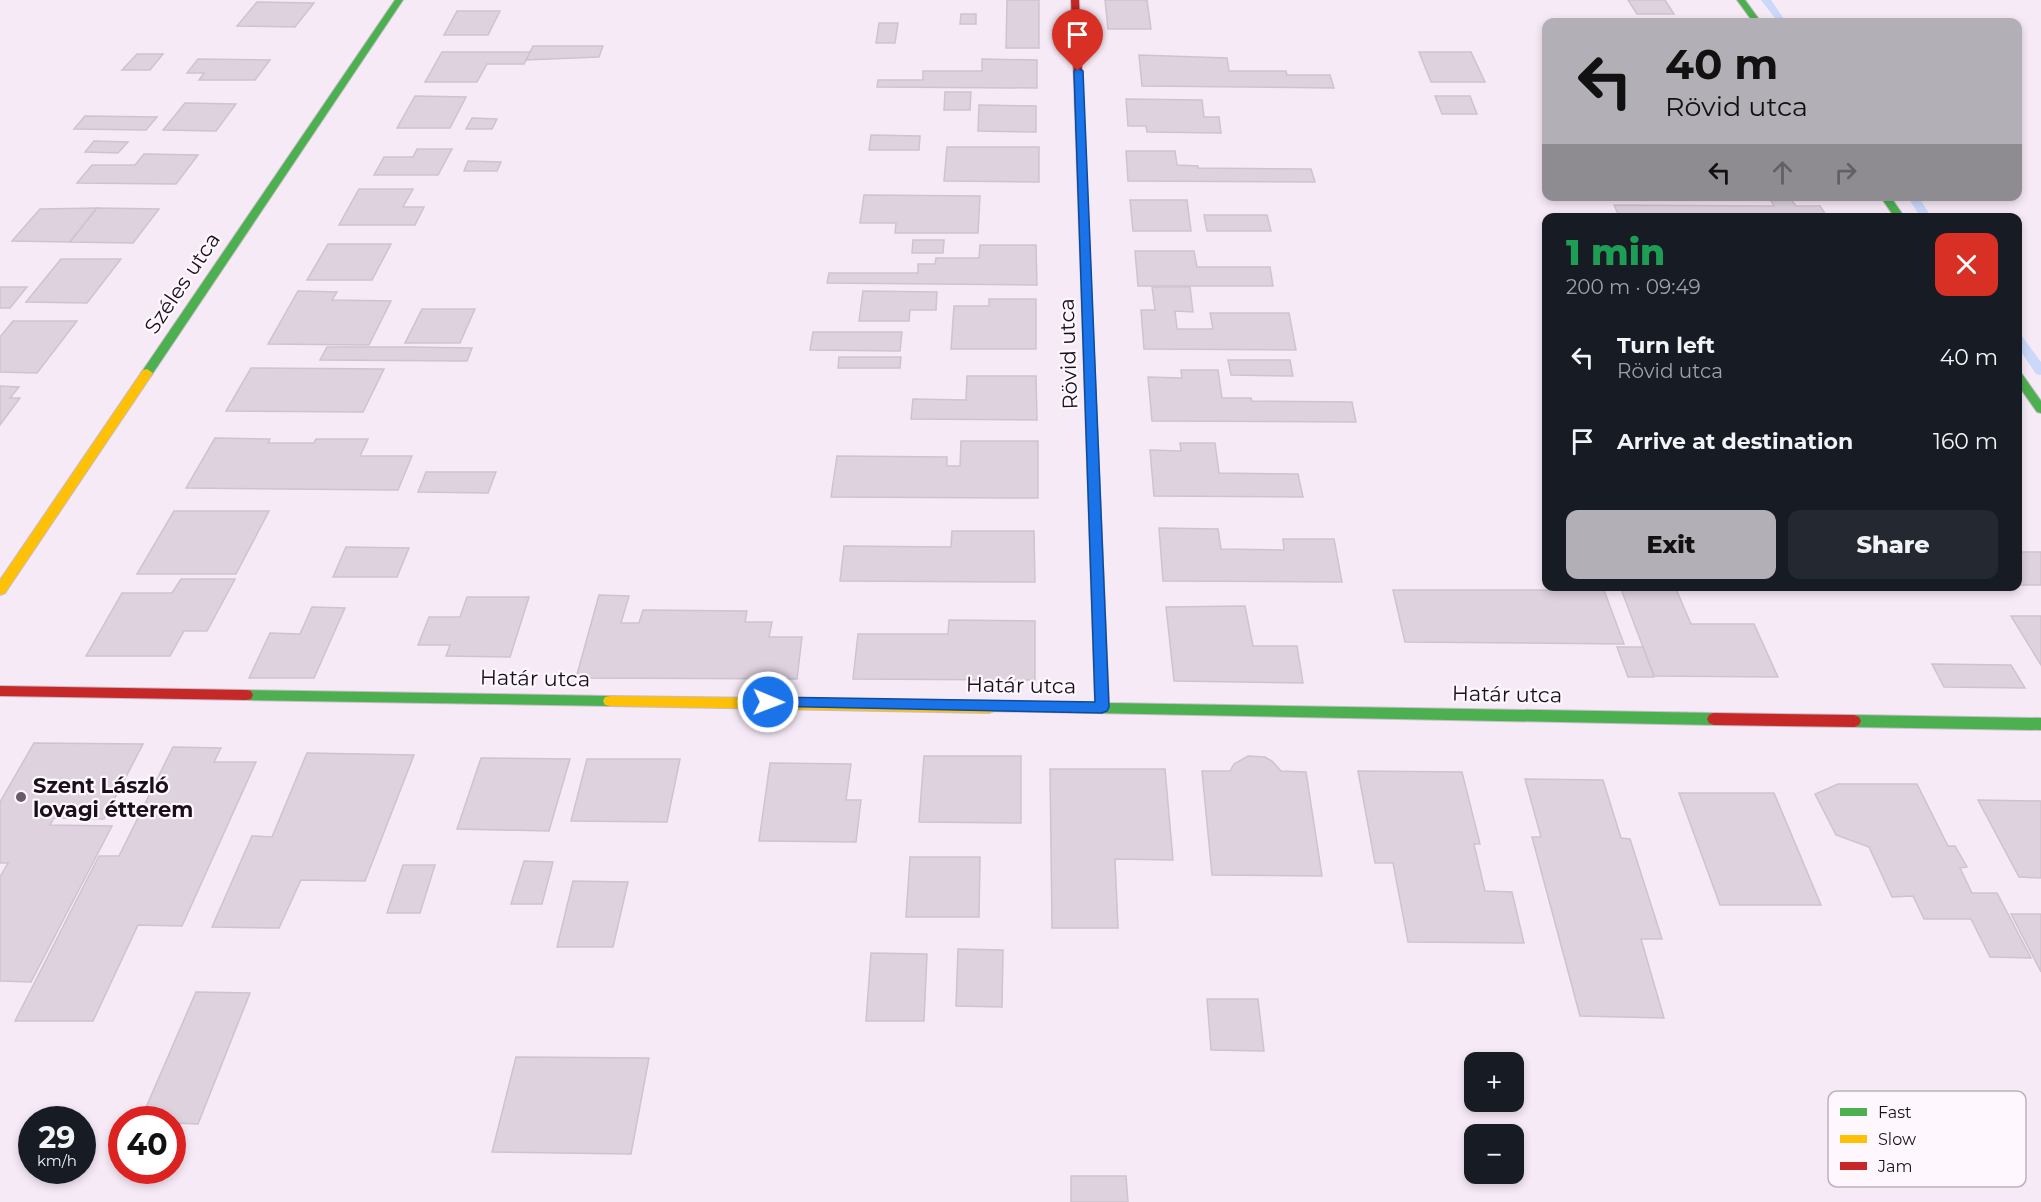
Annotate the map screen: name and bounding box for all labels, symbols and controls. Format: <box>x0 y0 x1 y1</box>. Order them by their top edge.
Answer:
pin <box>1052 9 1103 71</box>
icon: arrive <box>1061 18 1094 51</box>
text: 40 m <box>1665 38 1778 90</box>
icon: left <box>1566 42 1644 120</box>
text: Rövid utca <box>1665 90 1808 123</box>
icon: left <box>1703 156 1736 189</box>
icon: ahead <box>1766 156 1799 189</box>
icon: right <box>1829 156 1862 189</box>
street label: Széles utca <box>139 228 225 338</box>
text: 1 min <box>1566 230 1665 274</box>
button: close <box>1935 233 1998 296</box>
text: 200 m · 09:49 <box>1566 275 1701 299</box>
street label: Rövid utca <box>1054 298 1082 410</box>
text: Turn left <box>1617 332 1715 359</box>
icon: left <box>1566 341 1599 374</box>
text: 40 m <box>1940 344 1998 371</box>
text: Rövid utca <box>1617 359 1723 383</box>
icon: arrive <box>1566 425 1599 458</box>
text: Arrive at destination <box>1617 428 1853 455</box>
text: 160 m <box>1933 428 1998 455</box>
button: Exit <box>1566 510 1776 579</box>
button: Share <box>1788 510 1998 579</box>
street label: Határ utca <box>480 665 590 691</box>
position arrow <box>736 670 800 734</box>
street label: Határ utca <box>966 672 1076 698</box>
street label: Határ utca <box>1452 681 1562 707</box>
place label: Szent László lovagi étterem <box>33 773 193 822</box>
marker: Szent László lovagi étterem <box>14 790 28 804</box>
map controls <box>1464 1052 1524 1184</box>
button: + <box>1464 1052 1524 1112</box>
legend <box>1828 1091 2026 1187</box>
text: Fast <box>1878 1103 1912 1122</box>
speed limit sign: 40 <box>108 1106 186 1184</box>
text: 29 <box>39 1119 75 1156</box>
button: − <box>1464 1124 1524 1184</box>
text: Slow <box>1878 1130 1916 1149</box>
text: km/h <box>37 1151 77 1170</box>
text: Jam <box>1877 1157 1912 1176</box>

